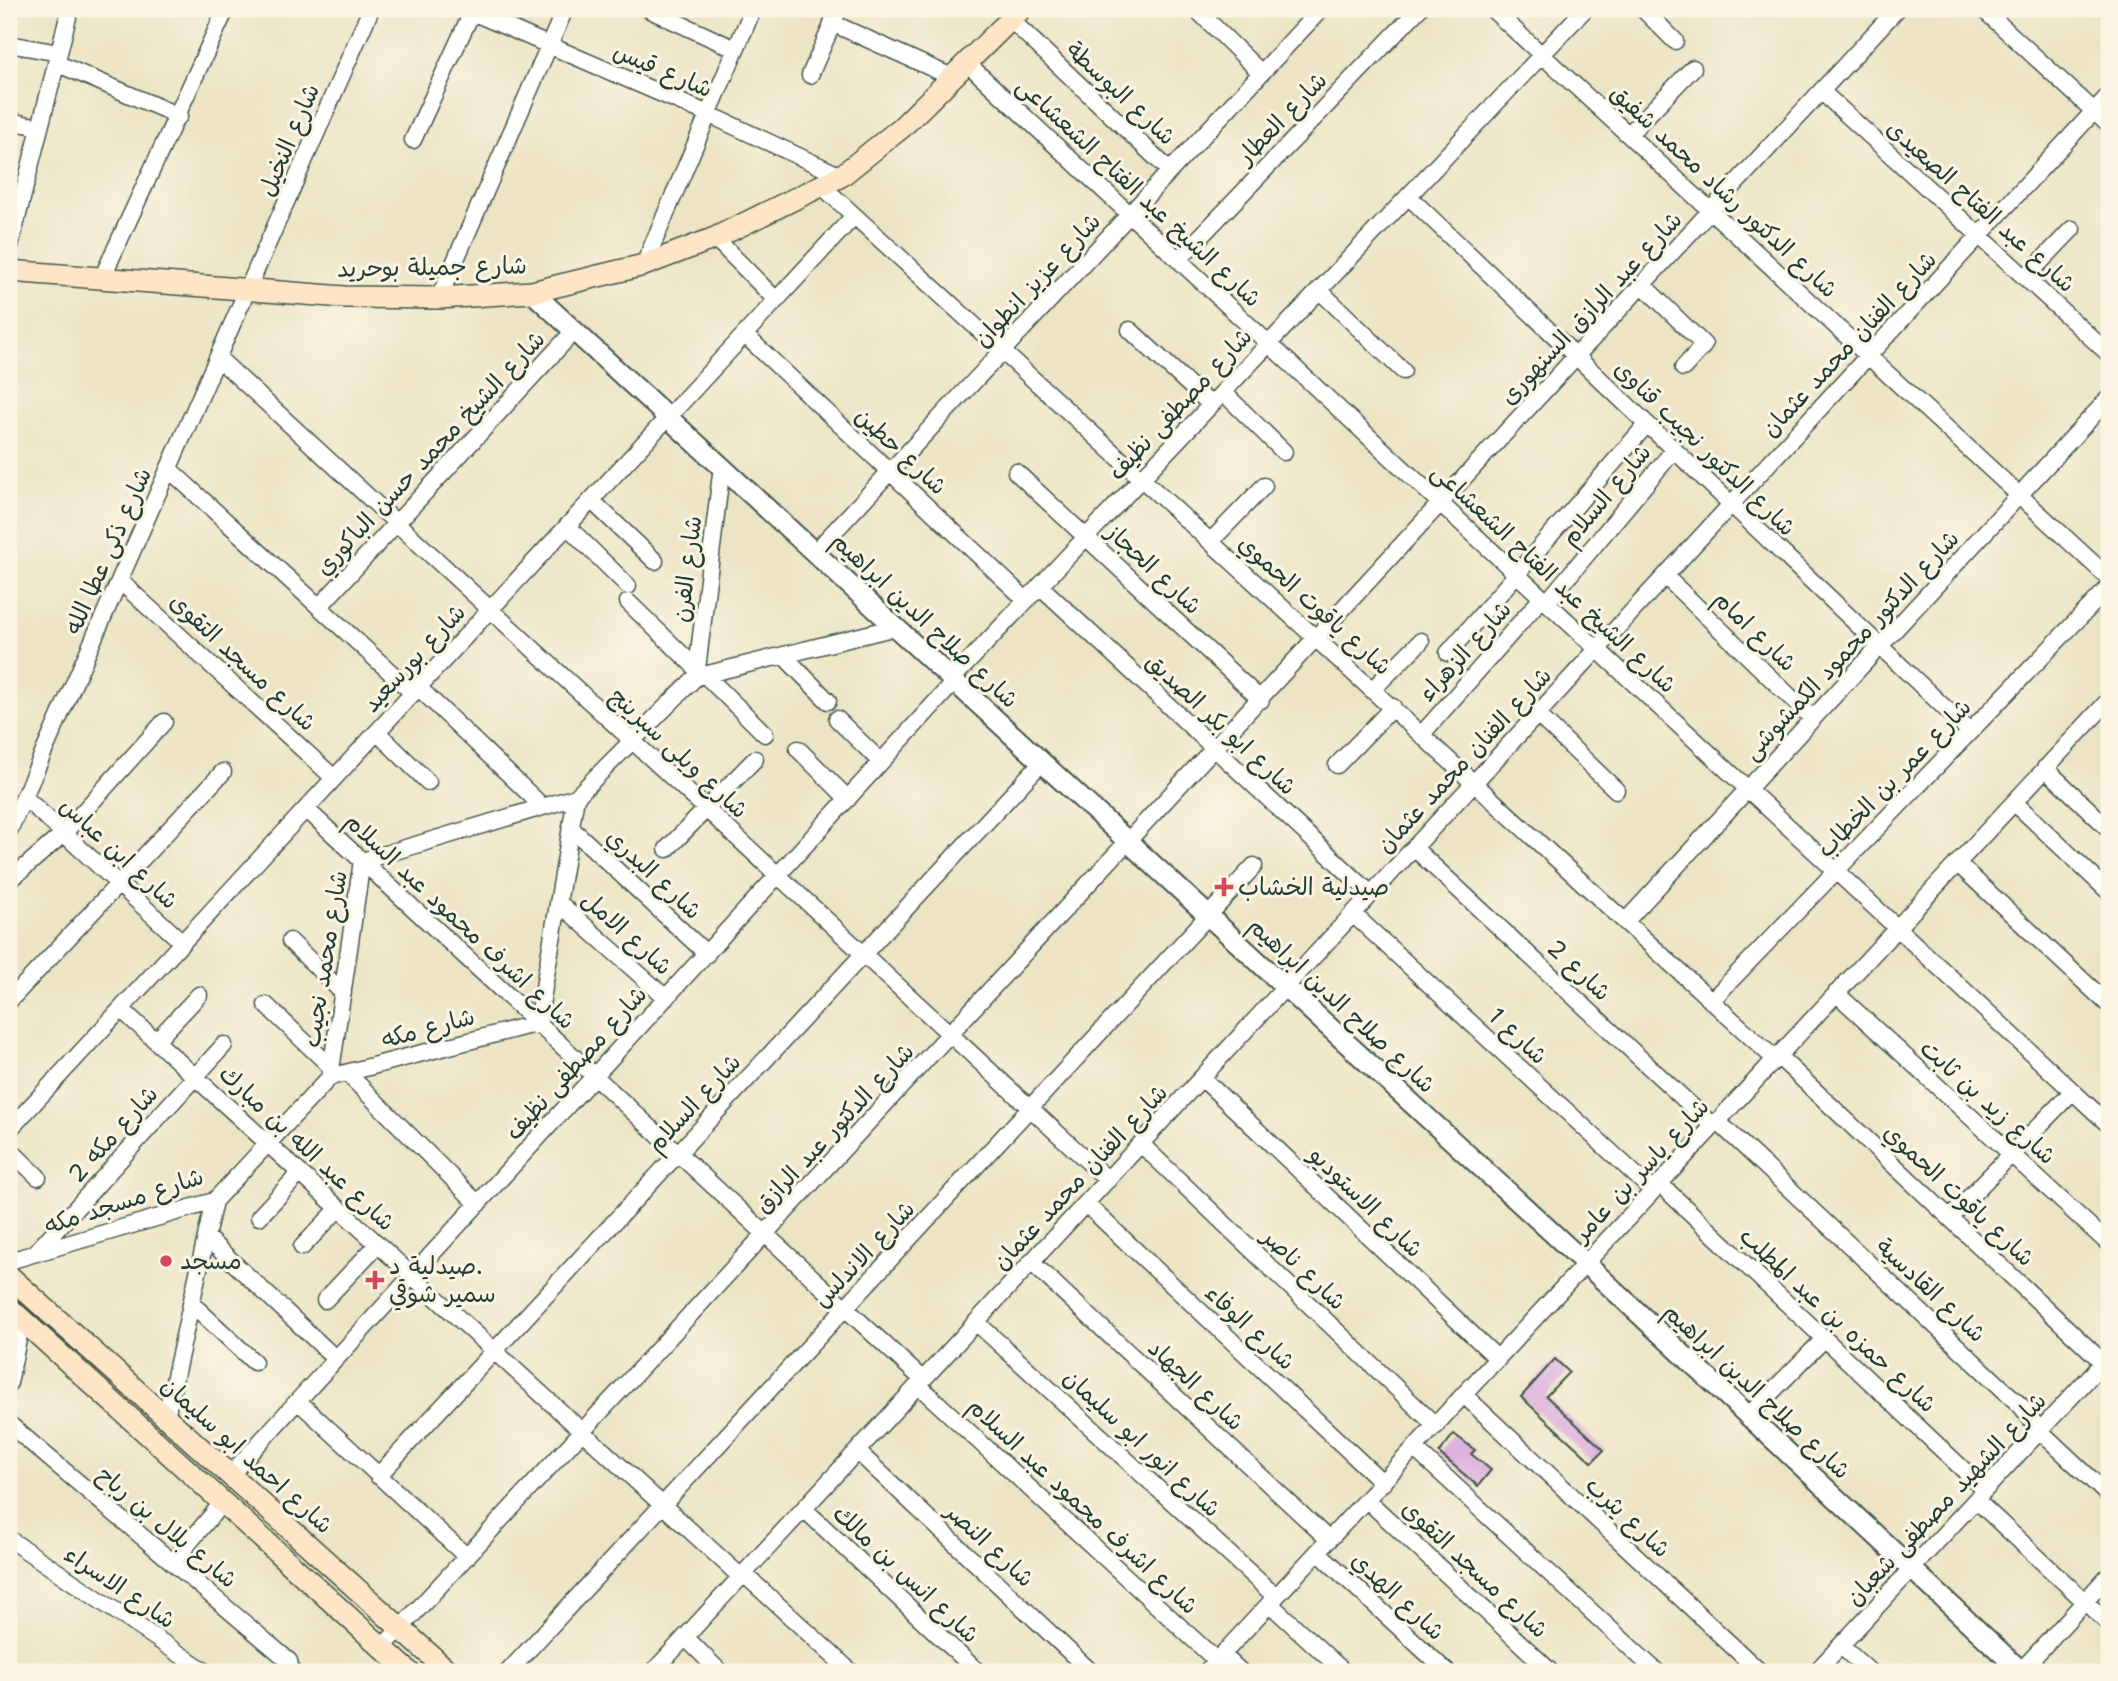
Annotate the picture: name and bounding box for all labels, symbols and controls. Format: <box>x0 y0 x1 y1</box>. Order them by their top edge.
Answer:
street label: شارع البوسطة <box>1058 34 1183 153</box>
street label: شارع قيس <box>608 35 718 106</box>
street label: شارع العطار <box>1228 65 1335 173</box>
street label: شارع الشيخ عبد الفتاح الشعشاعى <box>1009 70 1268 315</box>
street label: شارع الدكتور رشاد محمد شفيق <box>1603 77 1845 306</box>
street label: شارع النخيل <box>251 79 328 202</box>
street label: شارع عبد الفتاح الصعيدى <box>1879 112 2082 300</box>
street label: شارع عبد الرازق السنهورى <box>1493 204 1690 412</box>
street label: شارع عزيز انطوان <box>966 206 1108 355</box>
street label: شارع الفنان محمد عثمان <box>1754 244 1945 445</box>
street label: شارع جميلة بوحريد <box>337 249 527 286</box>
street label: شارع مصطفى نظيف <box>1101 321 1260 488</box>
street label: شارع الشيخ محمد حسن الباكوري <box>308 324 553 583</box>
street label: شارع الدكتور نجيب قناوى <box>1607 353 1803 544</box>
street label: شارع حطين <box>847 400 954 503</box>
street label: شارع السلام <box>1554 437 1660 554</box>
street label: شارع الشيخ عبد الفتاح الشعشاعى <box>1424 456 1683 701</box>
street label: شارع ذكى عطا الله <box>57 462 160 640</box>
street label: شارع الفرن <box>665 514 710 624</box>
street label: شارع الحجاز <box>1097 515 1209 622</box>
street label: شارع الدكتور محمود الكمشوشى <box>1736 523 1967 768</box>
street label: شارع صلاح الدين ابراهيم <box>823 525 1025 717</box>
street label: شارع ياقوت الحموي <box>1231 528 1399 683</box>
street label: شارع امام <box>1705 583 1804 680</box>
street label: شارع مسجد التقوى <box>162 586 323 739</box>
street label: شارع الزهراء <box>1411 594 1519 709</box>
street label: شارع بورسعيد <box>355 597 473 720</box>
street label: شارع ابو بكر الصديق <box>1138 646 1303 803</box>
street label: شارع الفنان محمد عثمان <box>1369 660 1560 861</box>
street label: شارع ويلى سبرينج <box>602 680 755 826</box>
street label: شارع عمر بن الخطاب <box>1810 692 1979 865</box>
street label: شارع ابن عباس <box>52 790 185 917</box>
street label: شارع اشرف محمود عبد السلام <box>336 806 582 1038</box>
street label: شارع البدري <box>599 822 709 927</box>
street label: شارع محمد نجيب <box>295 868 356 1050</box>
place label: صيدلية الخشاب <box>1238 871 1389 903</box>
marker: صيدلية الخشاب <box>1216 879 1232 895</box>
street label: شارع الامل <box>574 884 679 983</box>
street label: شارع صلاح الدين ابراهيم <box>1240 910 1442 1102</box>
street label: شارع 2 <box>1539 932 1618 1009</box>
street label: شارع مصطفى نظيف <box>498 979 655 1148</box>
street label: شارع مكه <box>378 1000 479 1057</box>
street label: شارع 1 <box>1481 1000 1555 1072</box>
street label: شارع زيد بن ثابت <box>1913 1032 2063 1172</box>
street label: شارع الدكتور عبد الرازق <box>747 1036 922 1221</box>
street label: شارع السلام <box>640 1047 750 1161</box>
street label: شارع عبد الله بن مبارك <box>211 1058 402 1239</box>
street label: شارع الفنان محمد عثمان <box>985 1077 1176 1278</box>
street label: شارع مكه 2 <box>61 1079 166 1190</box>
street label: شارع ياسر بن عامر <box>1564 1091 1717 1251</box>
street label: شارع ياقوت الحموي <box>1876 1116 2042 1274</box>
street label: شارع الاستوديو <box>1301 1139 1430 1265</box>
street label: شارع مسجد مكه <box>40 1160 208 1243</box>
street label: شارع الاندلس <box>806 1193 923 1315</box>
street label: شارع ناصر <box>1253 1219 1353 1318</box>
street label: شارع حمزه بن عبد المطلب <box>1732 1220 1943 1421</box>
street label: شارع القادسية <box>1868 1231 1993 1350</box>
place label: مسجد <box>180 1245 242 1277</box>
place label: صيدلية د. سمير شوقي <box>389 1250 496 1311</box>
marker: مسجد <box>158 1253 174 1269</box>
marker: صيدلية د. سمير شوقي <box>367 1272 383 1288</box>
street label: شارع الوفاء <box>1197 1277 1302 1378</box>
street label: شارع صلاح الدين ابراهيم <box>1655 1296 1857 1488</box>
street label: شارع الجهاد <box>1140 1332 1251 1439</box>
street label: شارع انور ابو سليمان <box>1056 1362 1228 1525</box>
street label: شارع احمد ابو سليمان <box>154 1369 340 1542</box>
street label: شارع الشهيد مصطفى شعبان <box>1838 1385 2054 1613</box>
street label: شارع اشرف محمود عبد السلام <box>959 1391 1205 1623</box>
street label: شارع بلال بن رباح <box>89 1459 244 1596</box>
street label: شارع يثرب <box>1578 1469 1677 1565</box>
street label: شارع مسجد التقوى <box>1394 1493 1555 1646</box>
street label: شارع النصر <box>937 1494 1041 1595</box>
street label: شارع انس بن مالك <box>825 1498 986 1651</box>
street label: شارع الاسراء <box>58 1538 182 1637</box>
street label: شارع الهدي <box>1344 1544 1452 1648</box>

